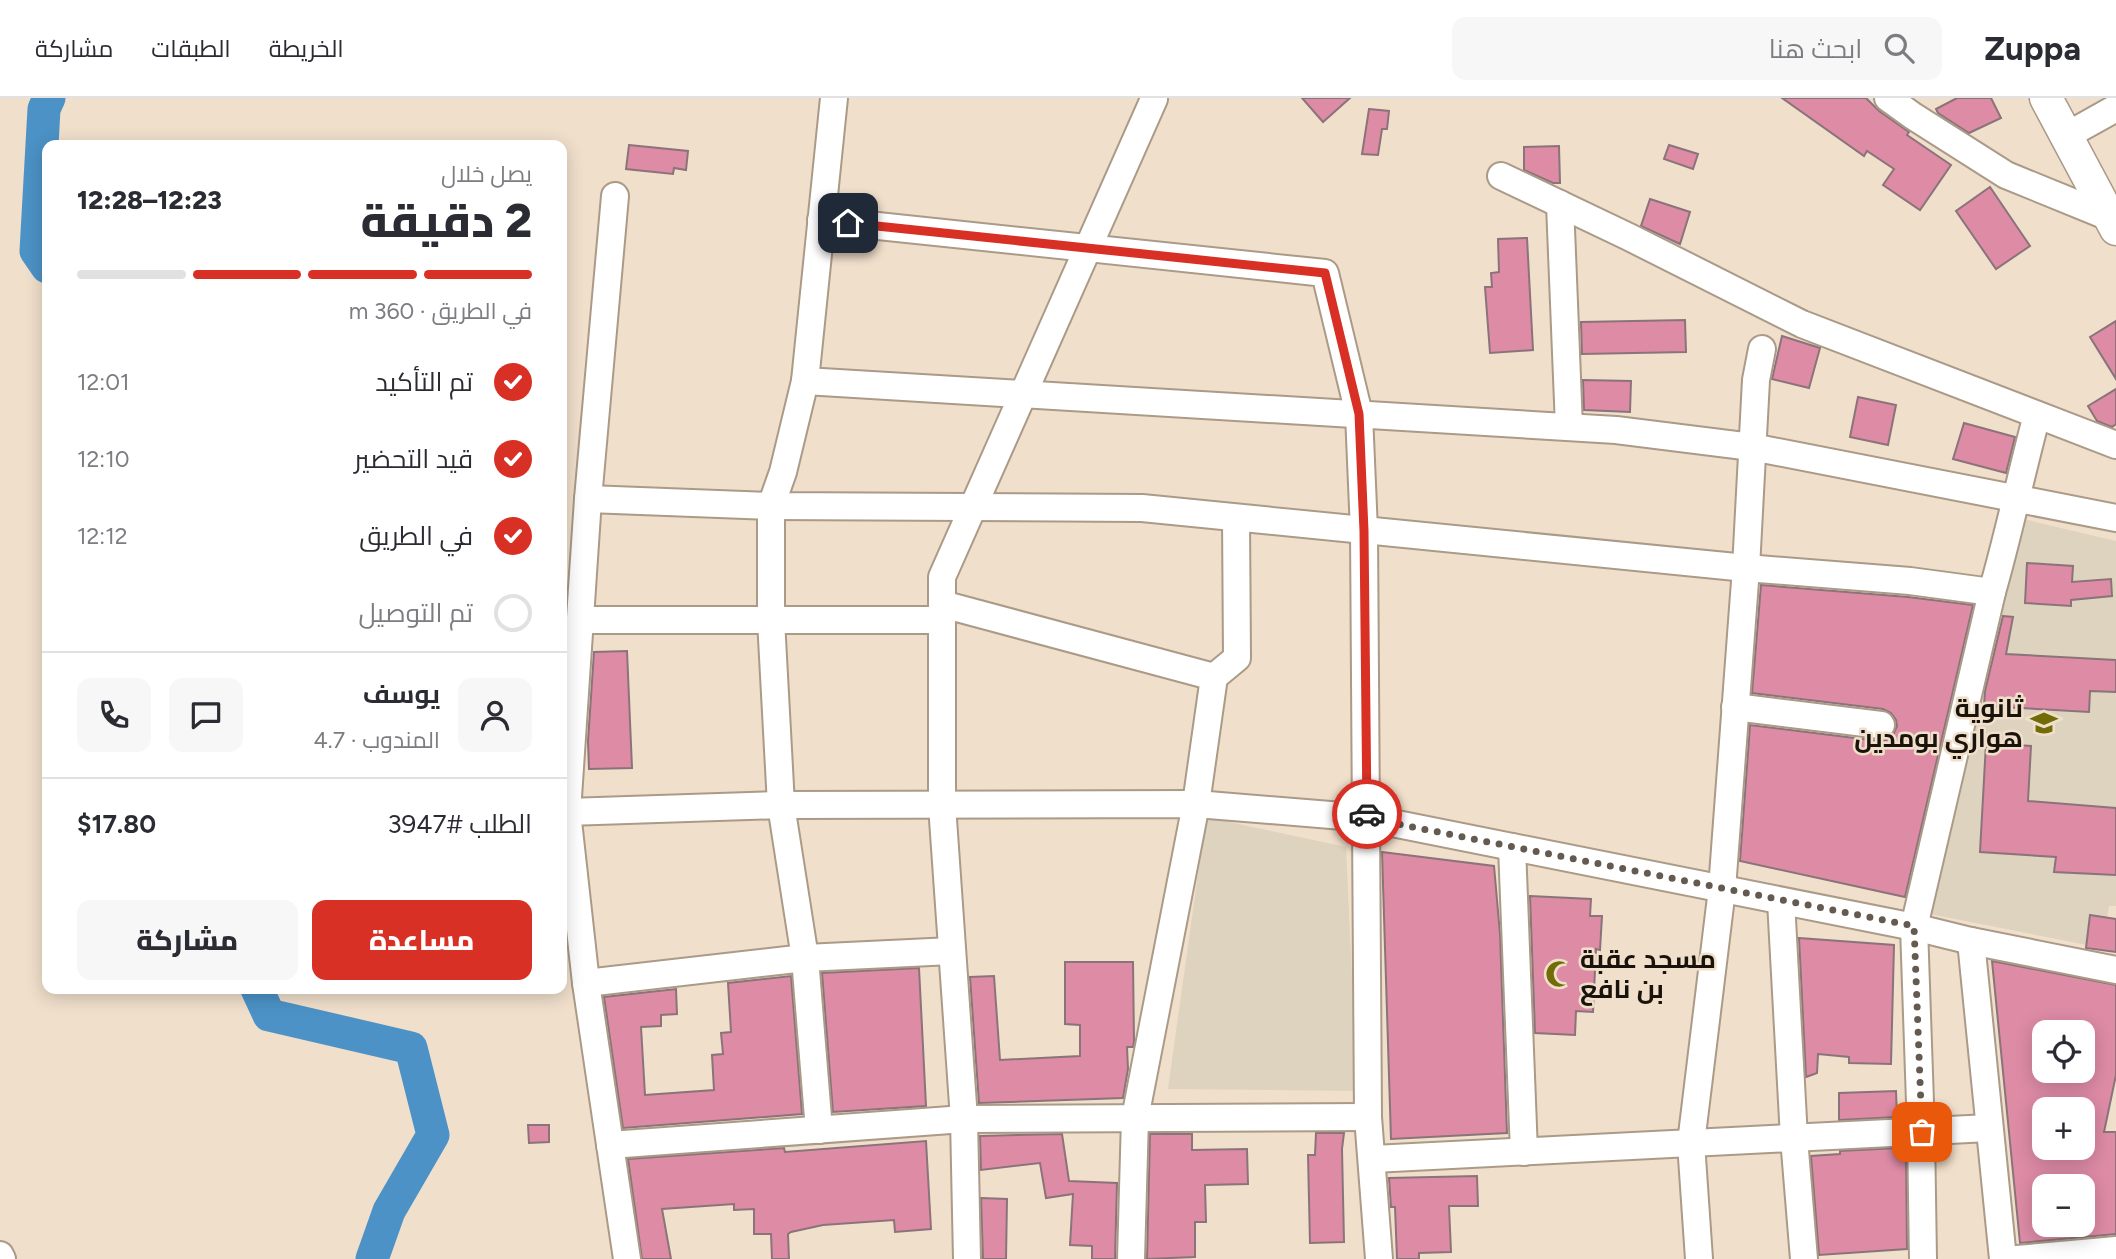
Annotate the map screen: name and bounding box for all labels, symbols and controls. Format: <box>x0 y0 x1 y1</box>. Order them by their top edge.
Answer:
search box <box>1452 17 1942 80</box>
icon: search <box>1880 29 1918 67</box>
text: Zuppa <box>1984 29 2081 68</box>
text: ابحث هنا <box>1769 33 1862 65</box>
text: مشاركة <box>35 34 113 63</box>
text: الطبقات <box>151 34 231 63</box>
text: الخريطة <box>269 34 344 63</box>
text: يصل خلال <box>441 160 532 188</box>
text: 12:23–12:28 <box>77 184 222 216</box>
text: 2 دقيقة <box>361 193 532 249</box>
pin <box>818 193 878 253</box>
icon: home <box>829 204 867 242</box>
text: في الطريق · 360 m <box>349 297 532 325</box>
icon: check <box>494 363 532 401</box>
text: تم التأكيد <box>375 366 473 398</box>
text: 12:01 <box>77 368 129 396</box>
icon: check <box>494 440 532 478</box>
text: قيد التحضير <box>354 443 473 475</box>
text: 12:10 <box>77 445 129 473</box>
icon: check <box>494 517 532 555</box>
text: في الطريق <box>359 520 473 552</box>
text: 12:12 <box>77 522 128 550</box>
text: تم التوصيل <box>359 597 473 629</box>
button: phone <box>77 678 151 752</box>
button: chat <box>169 678 243 752</box>
text: يوسف <box>363 678 440 710</box>
button: person <box>458 678 532 752</box>
place label: ثانوية هواري بومدين <box>1854 692 2023 759</box>
school or university icon: ثانوية هواري بومدين <box>2029 708 2059 738</box>
text: المندوب · 4.7 <box>314 726 440 754</box>
courier <box>1332 779 1402 849</box>
icon: car <box>1348 795 1386 833</box>
text: $17.80 <box>77 808 156 840</box>
text: الطلب #3947 <box>387 808 532 840</box>
button: مشاركة <box>77 900 298 980</box>
button: مساعدة <box>312 900 532 980</box>
place label: مسجد عقبة بن نافع <box>1580 943 1716 1006</box>
mosque icon: مسجد عقبة بن نافع <box>1544 959 1574 989</box>
map controls <box>2032 1020 2095 1237</box>
button: locate <box>2032 1020 2095 1083</box>
button: + <box>2032 1097 2095 1160</box>
pin <box>1892 1102 1952 1162</box>
icon: bag <box>1903 1113 1941 1151</box>
button: − <box>2032 1174 2095 1237</box>

